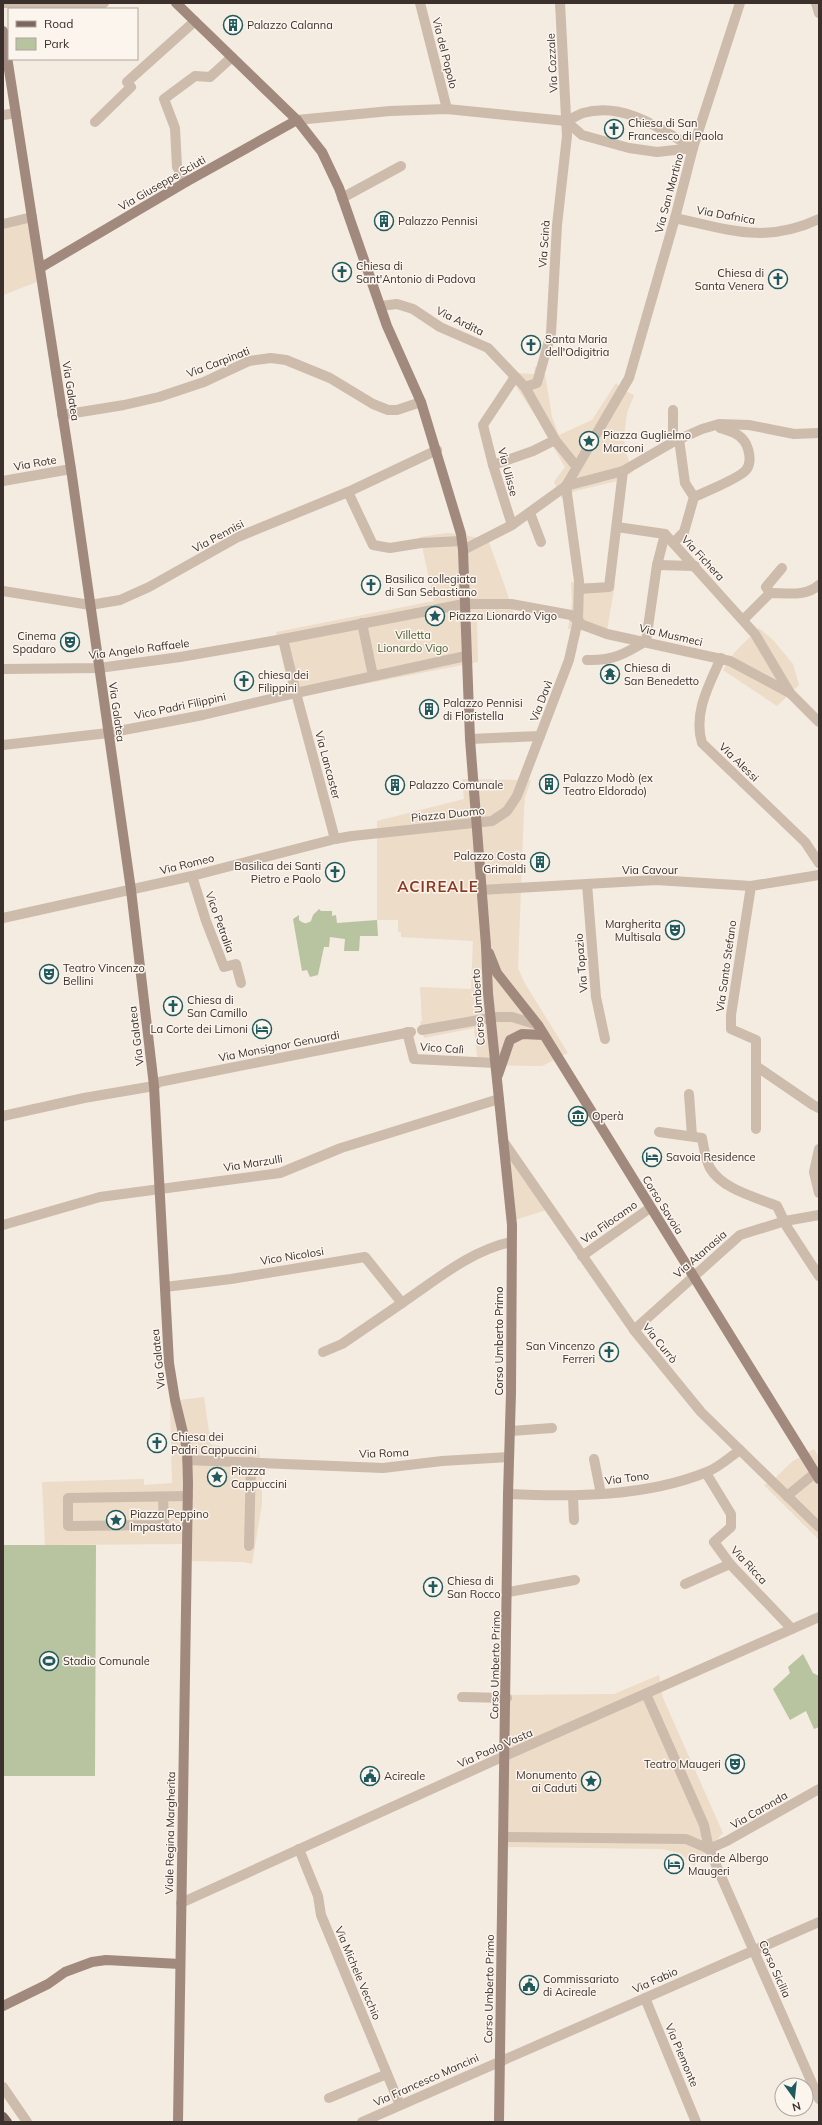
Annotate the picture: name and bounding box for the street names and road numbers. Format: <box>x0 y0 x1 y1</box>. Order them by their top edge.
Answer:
street label: Via del Popolo <box>429 16 461 90</box>
street label: Via Cozzale <box>543 33 561 93</box>
street label: Via Giuseppe Sciuti <box>116 152 208 214</box>
street label: Via San Martino <box>652 152 686 234</box>
street label: Via Dafnica <box>696 203 756 227</box>
street label: Via Scinà <box>535 220 553 268</box>
street label: Via Ardita <box>434 303 486 339</box>
street label: Via Carpinati <box>184 344 252 380</box>
street label: Via Galatea <box>59 360 83 422</box>
street label: Via Ulisse <box>495 446 521 498</box>
street label: Via Rote <box>12 452 58 474</box>
street label: Via Pennisi <box>190 517 246 555</box>
street label: Via Fichera <box>678 532 728 584</box>
street label: Via Musmeci <box>638 621 704 649</box>
street label: Via Angelo Raffaele <box>88 636 190 662</box>
street label: Via Davì <box>527 678 555 724</box>
street label: Via Galatea <box>106 681 128 743</box>
street label: Vico Padri Filippini <box>133 689 227 723</box>
street label: Via Lancaster <box>312 729 344 801</box>
street label: Via Alessi <box>716 740 762 784</box>
street label: Piazza Duomo <box>410 803 486 825</box>
street label: Via Romeo <box>158 850 216 878</box>
street label: Via Cavour <box>622 863 678 877</box>
street label: Vico Petralia <box>202 890 238 954</box>
street label: Via Santo Stefano <box>713 919 739 1013</box>
street label: Via Topazio <box>571 933 591 993</box>
street label: Corso Umberto <box>468 968 488 1046</box>
street label: Via Galatea <box>125 1005 147 1067</box>
street label: Via Monsignor Genuardi <box>217 1027 341 1065</box>
street label: Vico Calì <box>420 1039 464 1057</box>
street label: Via Marzulli <box>222 1151 284 1175</box>
street label: Corso Savoia <box>639 1173 687 1237</box>
street label: Via Filocamo <box>578 1198 640 1246</box>
street label: Via Atanasia <box>671 1227 729 1281</box>
street label: Vico Nicolosi <box>259 1244 325 1268</box>
street label: Corso Umberto Primo <box>492 1286 506 1396</box>
street label: Via Currò <box>640 1320 680 1366</box>
street label: Via Galatea <box>148 1328 168 1390</box>
street label: Via Roma <box>359 1445 409 1461</box>
street label: Via Tono <box>604 1468 650 1488</box>
street label: Via Ricca <box>728 1543 770 1587</box>
street label: Corso Umberto Primo <box>487 1610 503 1720</box>
street label: Via Paolo Vasta <box>455 1725 535 1771</box>
street label: Viale Regina Margherita <box>162 1771 178 1895</box>
street label: Via Caronda <box>728 1788 790 1832</box>
street label: Via Michele Vecchio <box>332 1924 384 2022</box>
street label: Corso Umberto Primo <box>481 1934 497 2044</box>
street label: Corso Sicilia <box>756 1938 794 2000</box>
street label: Via Fabio <box>630 1964 680 1996</box>
street label: Via Piemonte <box>662 2021 702 2089</box>
street label: Via Francesco Mancini <box>371 2050 481 2110</box>

